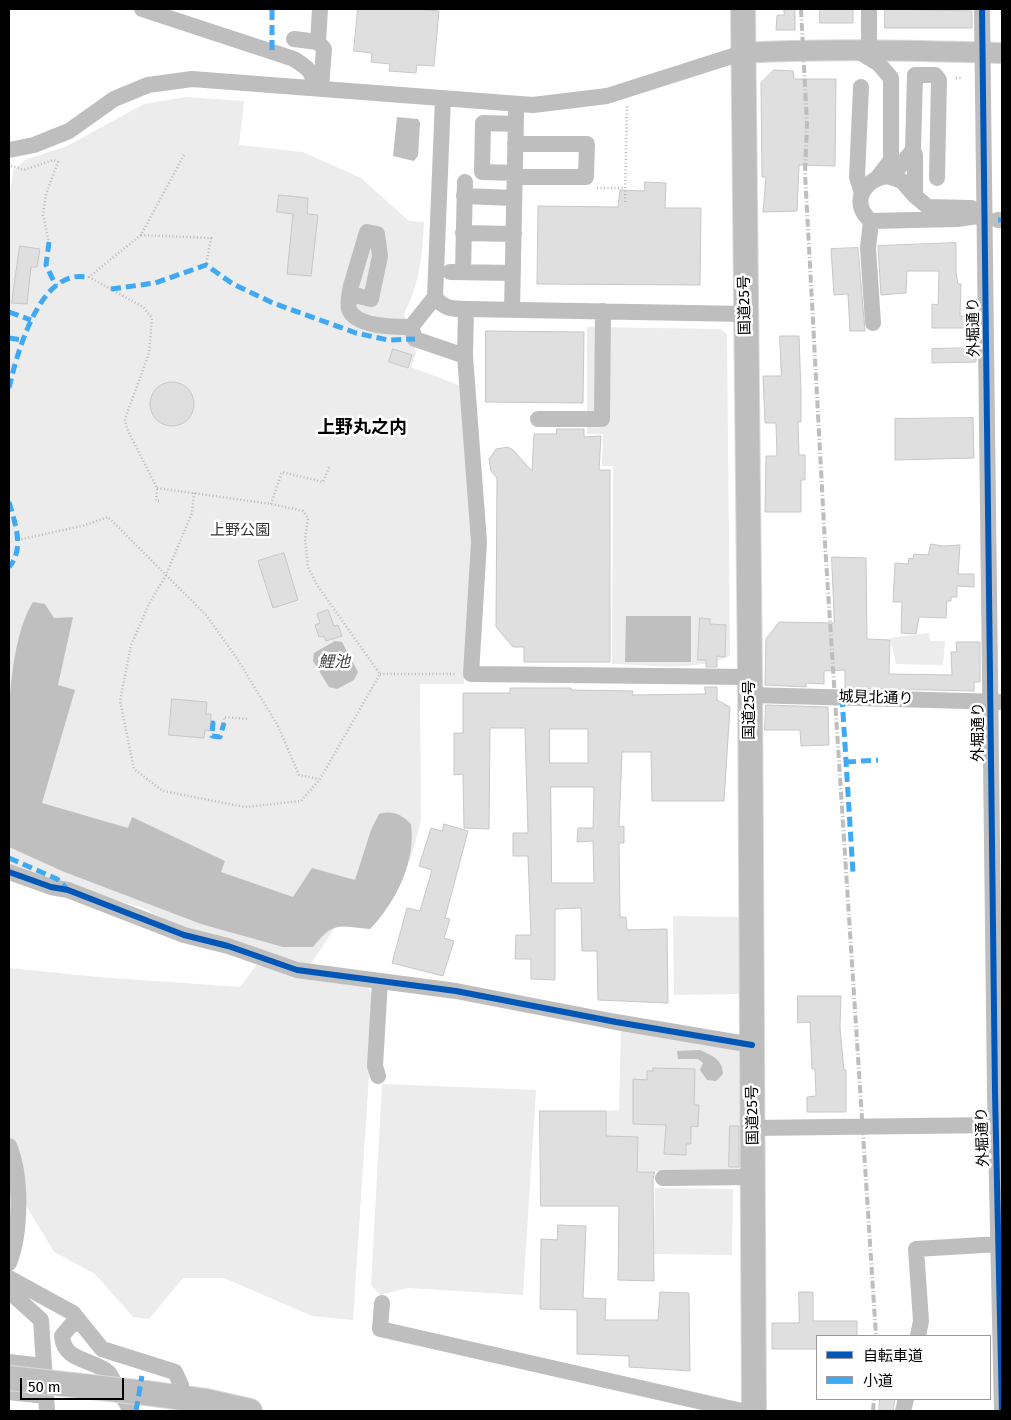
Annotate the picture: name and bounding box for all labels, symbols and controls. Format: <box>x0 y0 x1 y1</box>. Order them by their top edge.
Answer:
street label: 国道25号 <box>735 275 755 335</box>
street label: 外堀通り <box>964 297 984 357</box>
district label: 上野丸之内 <box>317 417 407 439</box>
park label: 上野公園 <box>210 522 270 540</box>
water label: 鯉池 <box>318 653 350 673</box>
street label: 国道25号 <box>741 680 759 740</box>
street label: 城見北通り <box>838 688 914 708</box>
street label: 外堀通り <box>970 702 988 762</box>
street label: 国道25号 <box>743 1085 763 1145</box>
street label: 外堀通り <box>973 1107 993 1167</box>
legend <box>816 1335 991 1400</box>
text: 自転車道 <box>863 1347 923 1365</box>
scale bar <box>22 1368 126 1400</box>
text: 小道 <box>863 1372 893 1390</box>
text: 50 m <box>28 1378 61 1396</box>

